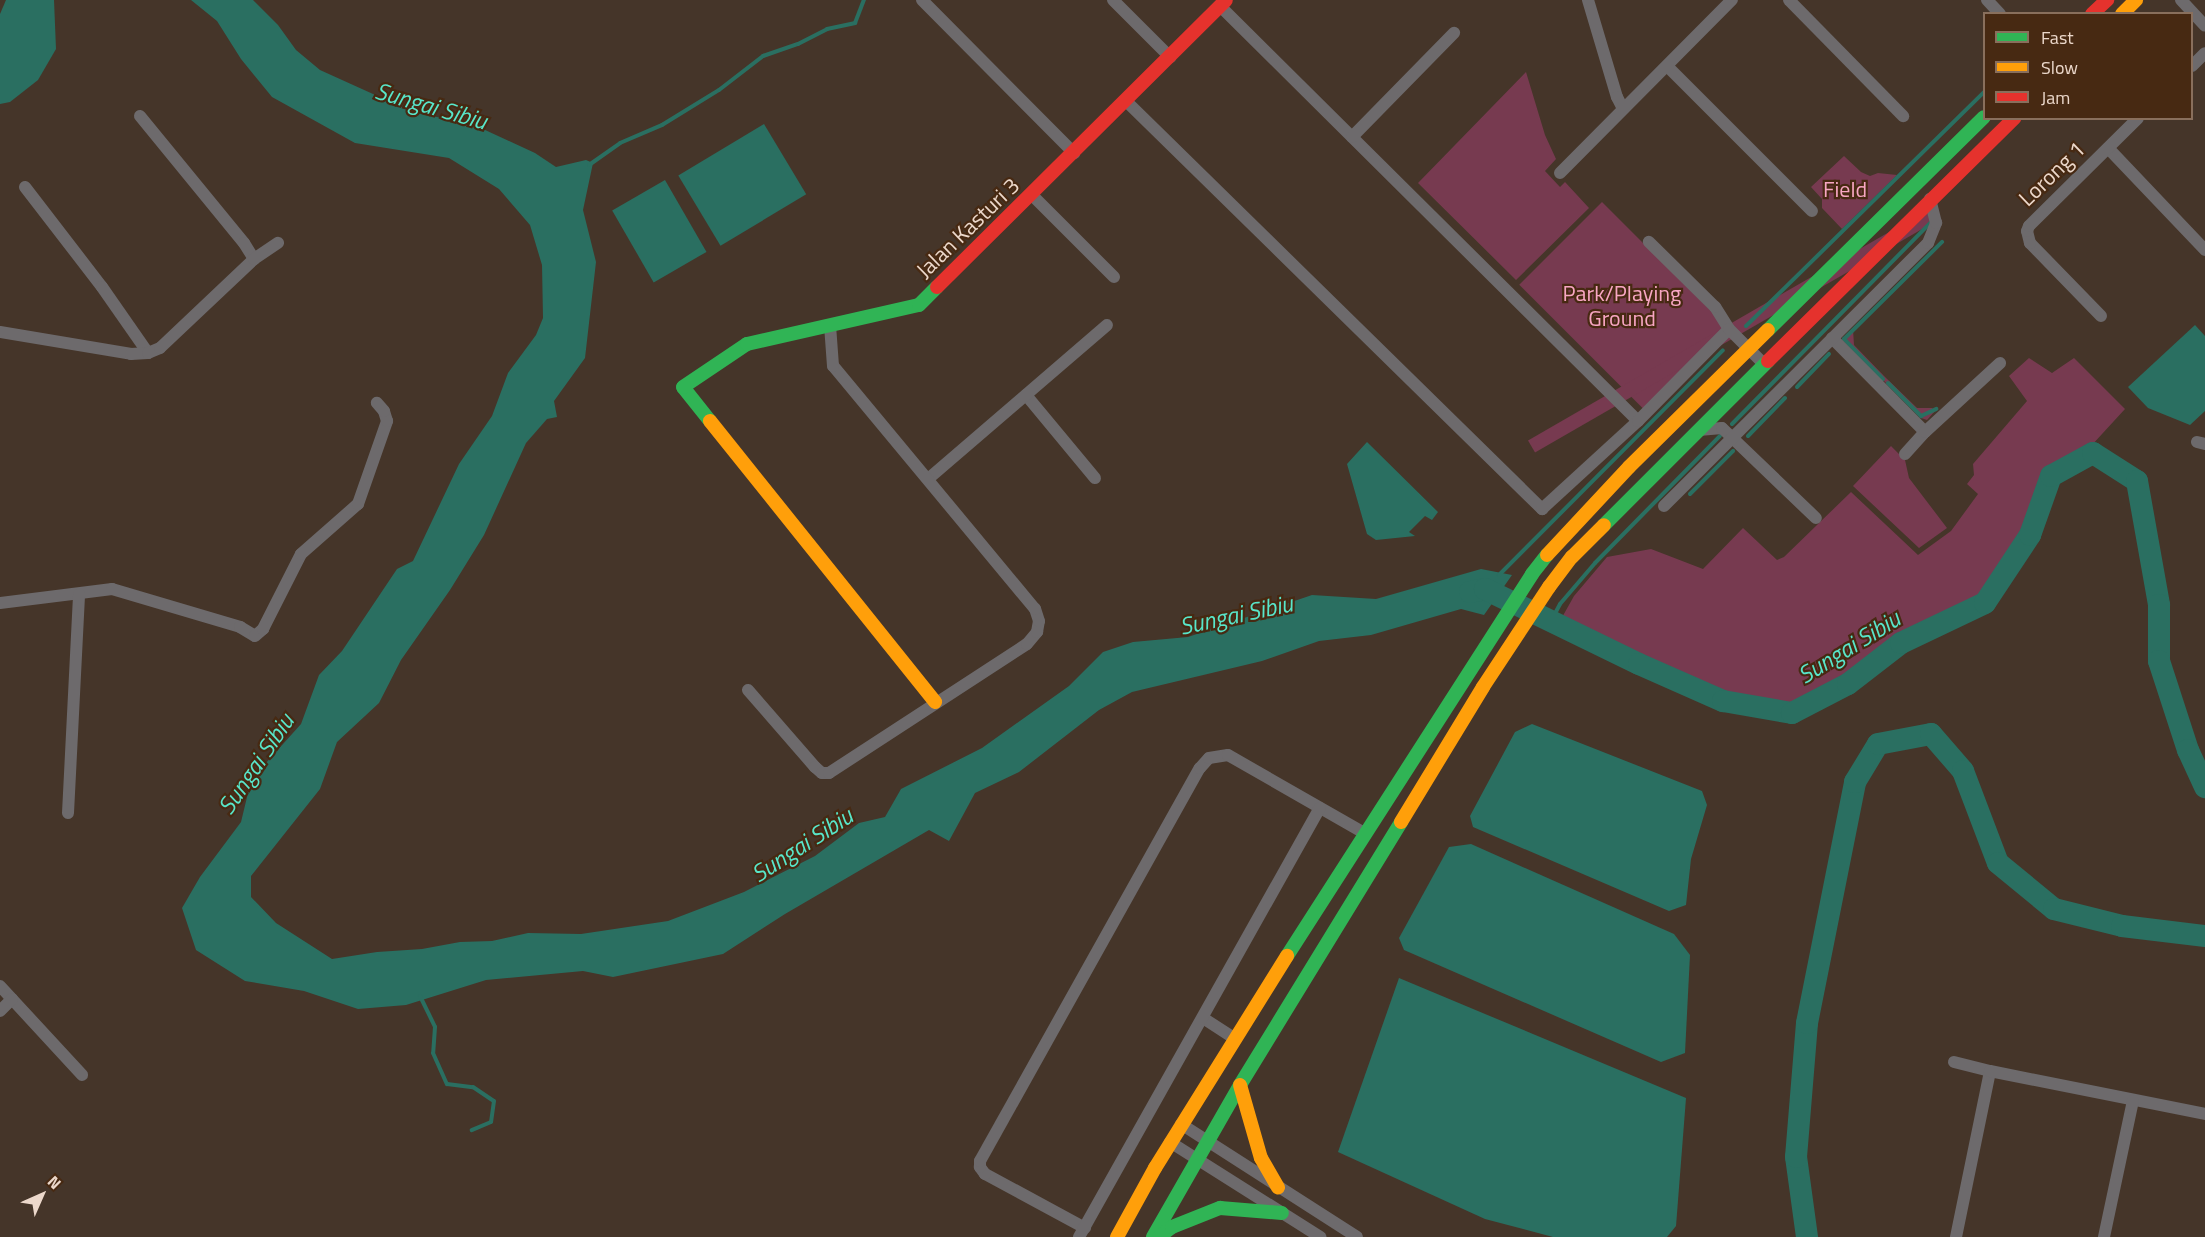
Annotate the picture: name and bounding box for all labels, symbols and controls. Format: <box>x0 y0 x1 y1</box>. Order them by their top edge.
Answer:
legend <box>1983 12 2193 120</box>
text: Fast <box>2041 24 2074 51</box>
text: Slow <box>2041 54 2078 81</box>
water label: Sungai Sibiu <box>372 76 490 136</box>
text: Jam <box>2041 84 2070 111</box>
street label: Lorong 1 <box>2014 136 2090 212</box>
street label: Jalan Kasturi 3 <box>911 172 1025 284</box>
park label: Field <box>1823 177 1867 203</box>
park label: Park/Playing Ground <box>1563 280 1681 332</box>
water label: Sungai Sibiu <box>1177 589 1295 641</box>
water label: Sungai Sibiu <box>1793 604 1905 690</box>
water label: Sungai Sibiu <box>212 708 300 820</box>
water label: Sungai Sibiu <box>746 802 858 888</box>
north arrow <box>12 1165 72 1225</box>
text: N <box>42 1170 67 1195</box>

